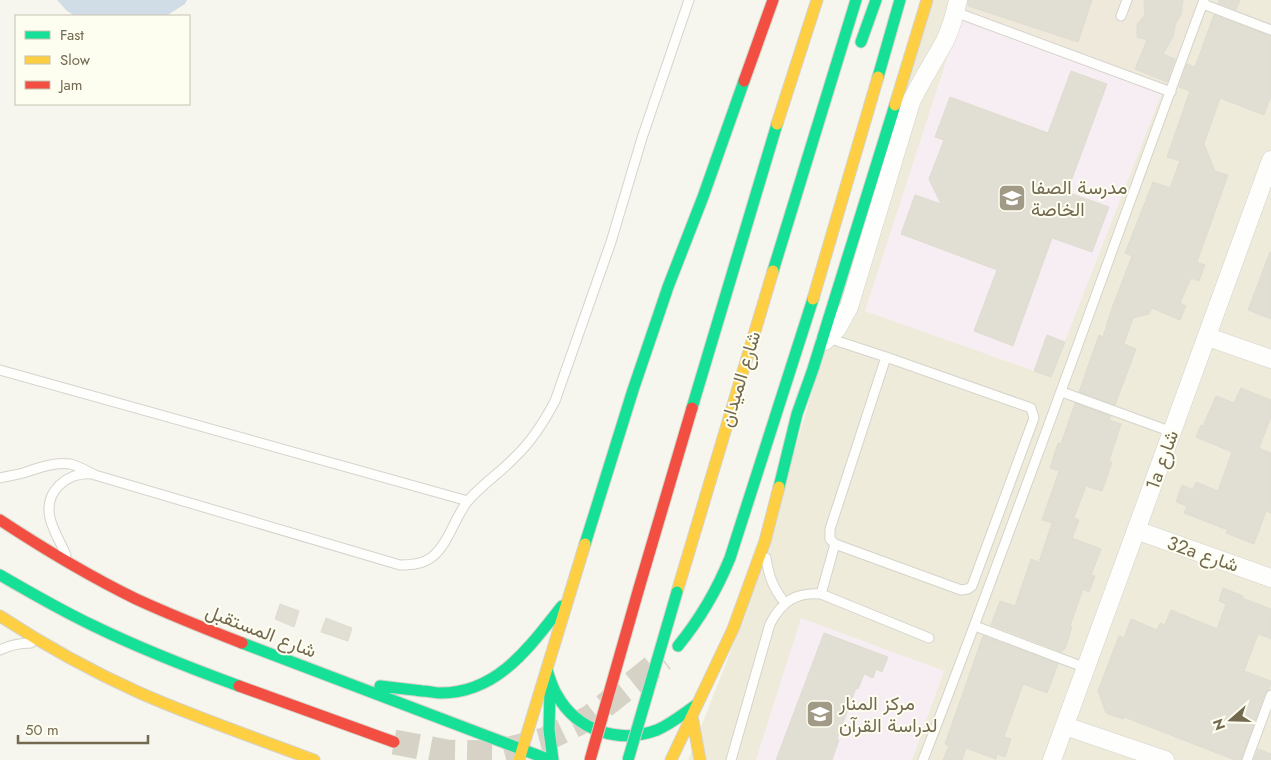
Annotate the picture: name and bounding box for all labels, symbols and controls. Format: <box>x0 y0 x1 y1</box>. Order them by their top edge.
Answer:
legend <box>15 15 190 105</box>
text: Fast <box>60 24 84 46</box>
text: Slow <box>60 49 91 71</box>
text: Jam <box>58 74 83 96</box>
place label: مدرسة الصفا الخاصة <box>1031 174 1127 223</box>
school or university icon: مدرسة الصفا الخاصة <box>997 183 1027 213</box>
street label: شارع الميدان <box>713 328 767 430</box>
street label: 1a شارع <box>1139 426 1185 494</box>
street label: 32a شارع <box>1164 529 1243 579</box>
street label: شارع المستقبل <box>202 597 320 665</box>
place label: مركز المنار لدراسة القرآن <box>838 690 937 739</box>
north arrow <box>1206 695 1256 745</box>
school or university icon: مركز المنار لدراسة القرآن <box>805 699 835 729</box>
scale bar <box>18 712 148 744</box>
text: N <box>1207 716 1230 733</box>
text: 50 m <box>25 719 59 741</box>

